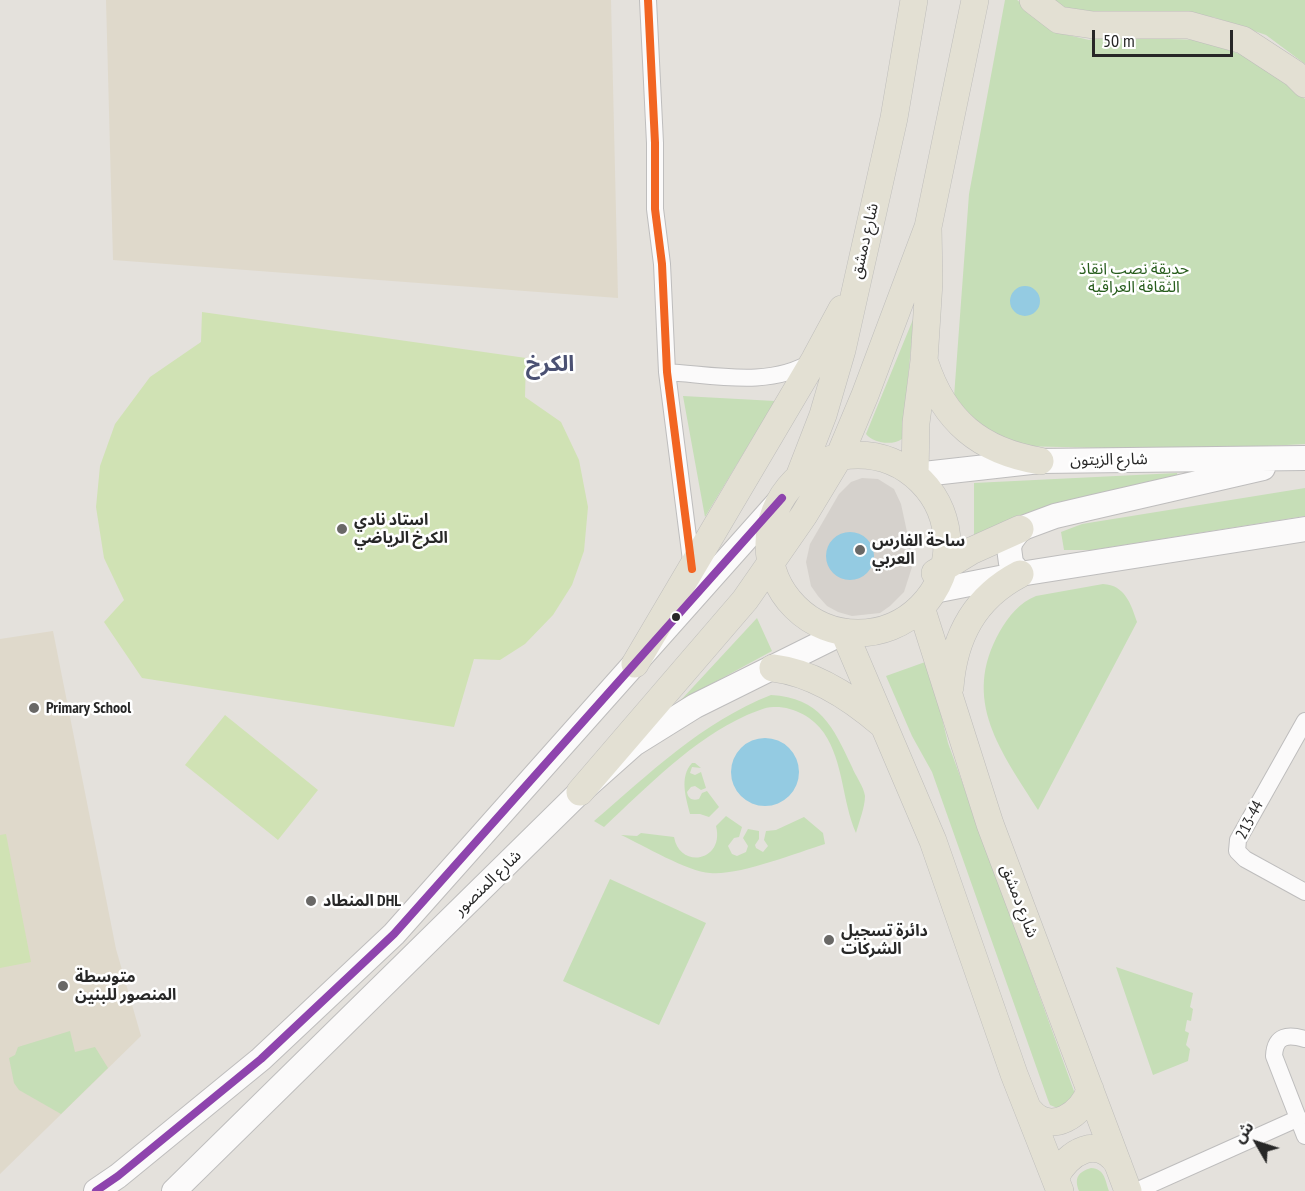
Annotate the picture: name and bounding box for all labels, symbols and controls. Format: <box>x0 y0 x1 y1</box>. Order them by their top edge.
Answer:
scale bar <box>1095 18 1236 56</box>
text: 50 m <box>1103 29 1135 52</box>
street label: شارع دمشق <box>847 201 883 281</box>
park label: حديقة نصب انقاذ الثقافة العراقية <box>1079 259 1189 297</box>
district label: الكرخ <box>526 352 574 378</box>
street label: شارع الزيتون <box>1070 450 1148 470</box>
place label: استاد نادي الكرخ الرياضي <box>354 510 448 548</box>
marker: استاد نادي الكرخ الرياضي <box>335 522 349 536</box>
place label: ساحة الفارس العربي <box>872 531 965 569</box>
marker: ساحة الفارس العربي <box>853 543 867 557</box>
unlabelled marker <box>670 611 682 623</box>
place label: Primary School <box>46 698 131 718</box>
marker: Primary School <box>27 701 41 715</box>
street label: 213-44 <box>1232 798 1268 842</box>
street label: شارع المنصور <box>450 846 526 920</box>
street label: شارع دمشق <box>996 862 1042 940</box>
place label: المنطاد DHL <box>323 891 401 911</box>
marker: المنطاد DHL <box>304 894 318 908</box>
place label: دائرة تسجيل الشركات <box>841 921 928 959</box>
marker: دائرة تسجيل الشركات <box>822 933 836 947</box>
place label: متوسطة المنصور للبنين <box>75 967 176 1005</box>
marker: متوسطة المنصور للبنين <box>56 979 70 993</box>
north arrow <box>1227 1113 1287 1173</box>
text: ش <box>1228 1117 1258 1146</box>

